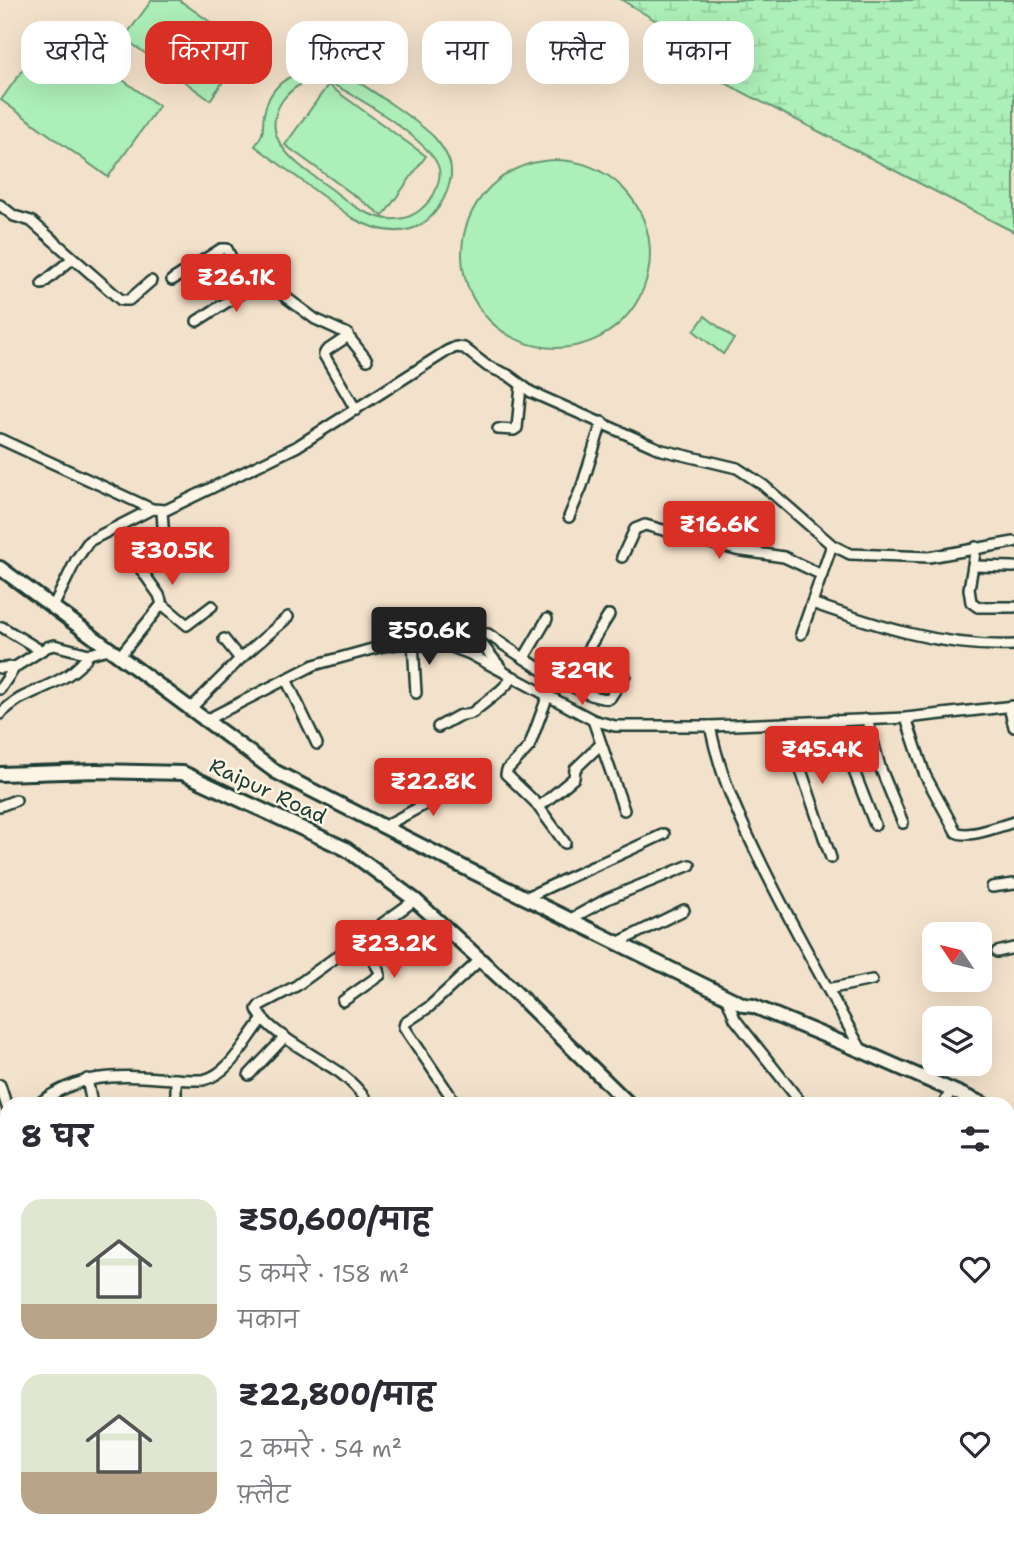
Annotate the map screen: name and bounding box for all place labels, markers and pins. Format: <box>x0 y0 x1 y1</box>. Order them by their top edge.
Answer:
pin: ₹26.1K <box>179 254 293 314</box>
pin: ₹16.6K <box>662 502 776 561</box>
pin: ₹30.5K <box>115 528 229 587</box>
pin: ₹50.6K <box>372 608 486 667</box>
pin: ₹29K <box>541 648 623 707</box>
pin: ₹45.4K <box>765 726 879 786</box>
pin: ₹22.8K <box>376 758 490 818</box>
pin: ₹23.2K <box>337 920 451 980</box>

